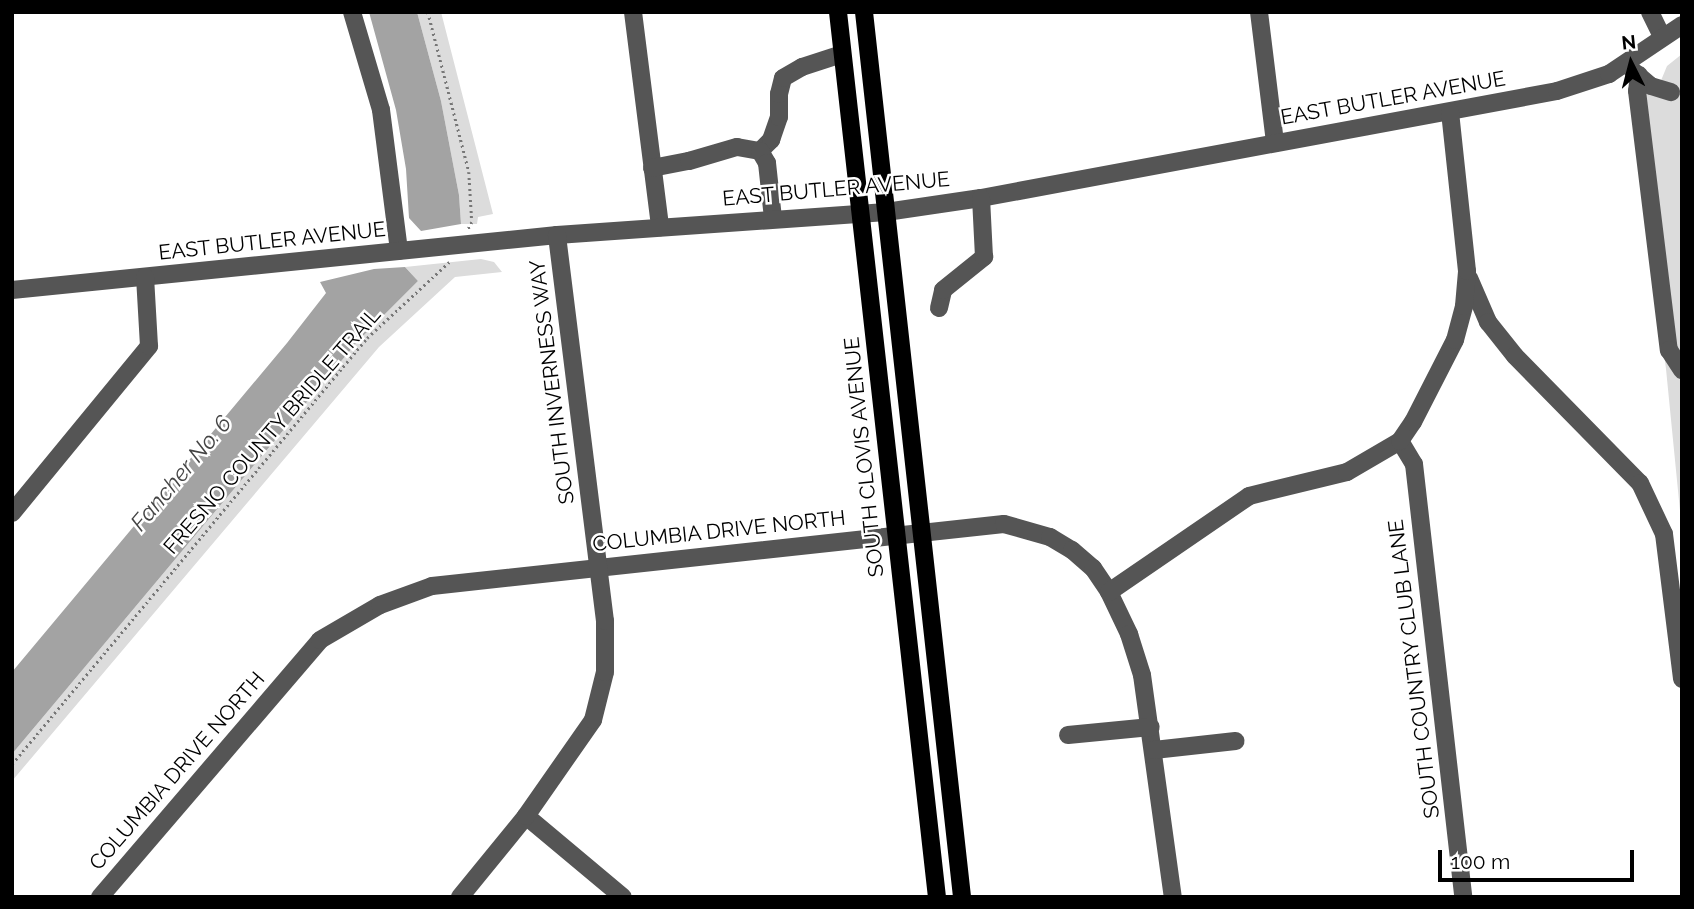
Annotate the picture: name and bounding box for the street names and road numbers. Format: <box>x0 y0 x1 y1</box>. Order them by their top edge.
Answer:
street label: EAST BUTLER AVENUE <box>1278 66 1508 130</box>
street label: EAST BUTLER AVENUE <box>721 166 951 212</box>
street label: EAST BUTLER AVENUE <box>157 216 387 266</box>
street label: SOUTH INVERNESS WAY <box>524 258 580 506</box>
street label: FRESNO COUNTY BRIDLE TRAIL <box>158 302 386 560</box>
street label: SOUTH CLOVIS AVENUE <box>839 335 889 579</box>
street label: COLUMBIA DRIVE NORTH <box>591 505 847 557</box>
street label: SOUTH COUNTRY CLUB LANE <box>1383 518 1445 820</box>
street label: COLUMBIA DRIVE NORTH <box>84 667 270 875</box>

